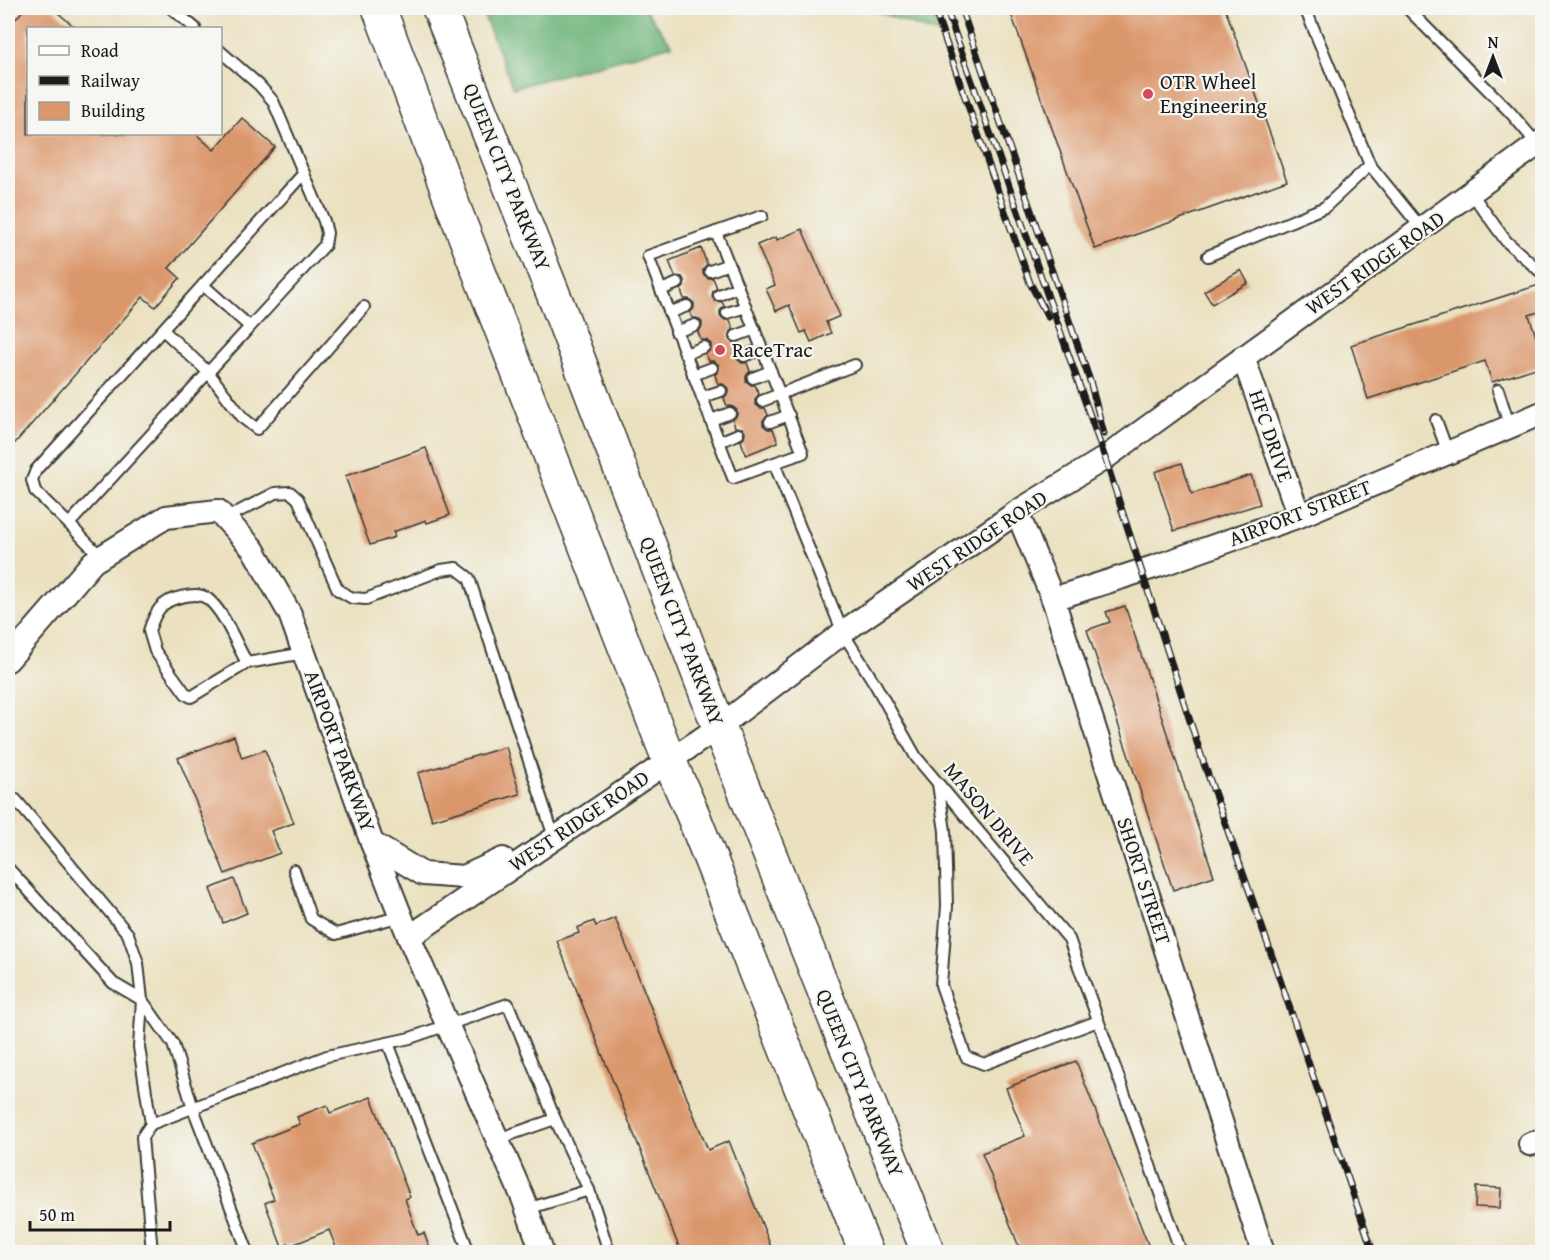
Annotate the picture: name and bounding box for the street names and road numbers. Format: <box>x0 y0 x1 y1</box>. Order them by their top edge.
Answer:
street label: QUEEN CITY PARKWAY <box>456 78 559 276</box>
street label: WEST RIDGE ROAD <box>1299 203 1451 322</box>
street label: HFC DRIVE <box>1241 385 1302 487</box>
street label: AIRPORT STREET <box>1224 471 1376 554</box>
street label: WEST RIDGE ROAD <box>900 482 1053 599</box>
street label: QUEEN CITY PARKWAY <box>632 532 733 730</box>
street label: AIRPORT PARKWAY <box>297 665 384 837</box>
street label: MASON DRIVE <box>937 755 1042 873</box>
street label: WEST RIDGE ROAD <box>502 762 655 879</box>
street label: SHORT STREET <box>1109 813 1180 949</box>
street label: QUEEN CITY PARKWAY <box>809 984 912 1182</box>

